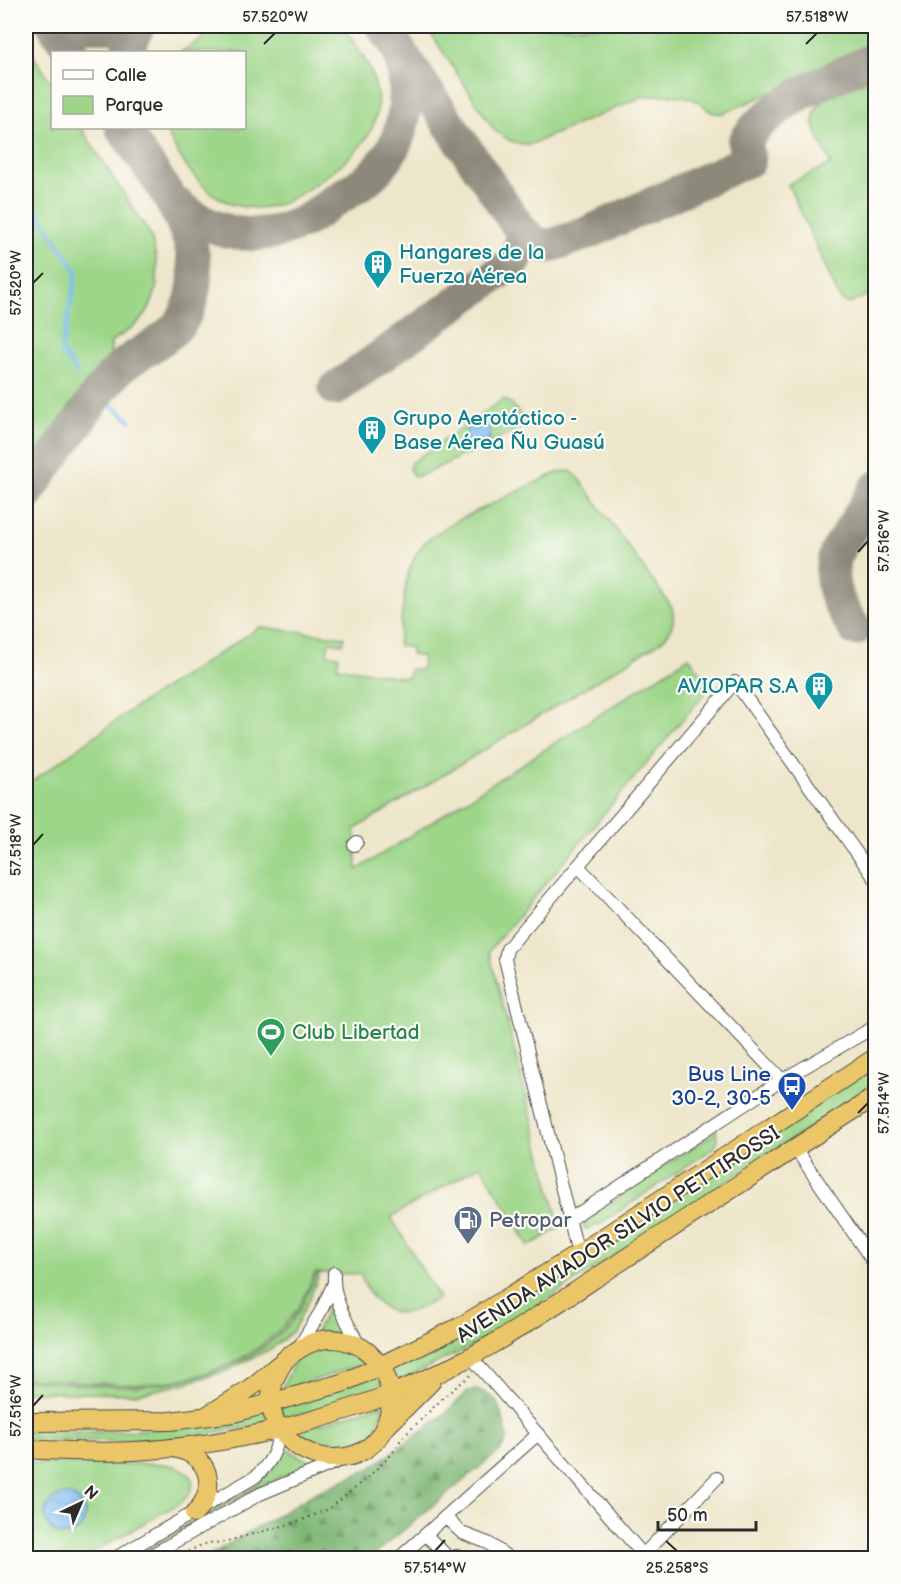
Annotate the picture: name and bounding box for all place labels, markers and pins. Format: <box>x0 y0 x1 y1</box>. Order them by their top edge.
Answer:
place label: Hangares de la Fuerza Aérea <box>399 240 544 289</box>
building icon: Hangares de la Fuerza Aérea <box>362 248 394 290</box>
place label: Grupo Aerotáctico - Base Aérea Ñu Guasú <box>393 406 605 455</box>
building icon: Grupo Aerotáctico - Base Aérea Ñu Guasú <box>356 414 388 456</box>
building icon: AVIOPAR S.A <box>803 670 835 712</box>
place label: AVIOPAR S.A <box>677 674 798 699</box>
sports icon: Club Libertad <box>255 1016 287 1058</box>
place label: Club Libertad <box>292 1020 420 1045</box>
place label: Bus Line 30-2, 30-5 <box>671 1062 771 1111</box>
bus stop icon: Bus Line 30-2, 30-5 <box>776 1070 808 1112</box>
fuel station icon: Petropar <box>452 1204 484 1246</box>
place label: Petropar <box>489 1208 571 1233</box>

